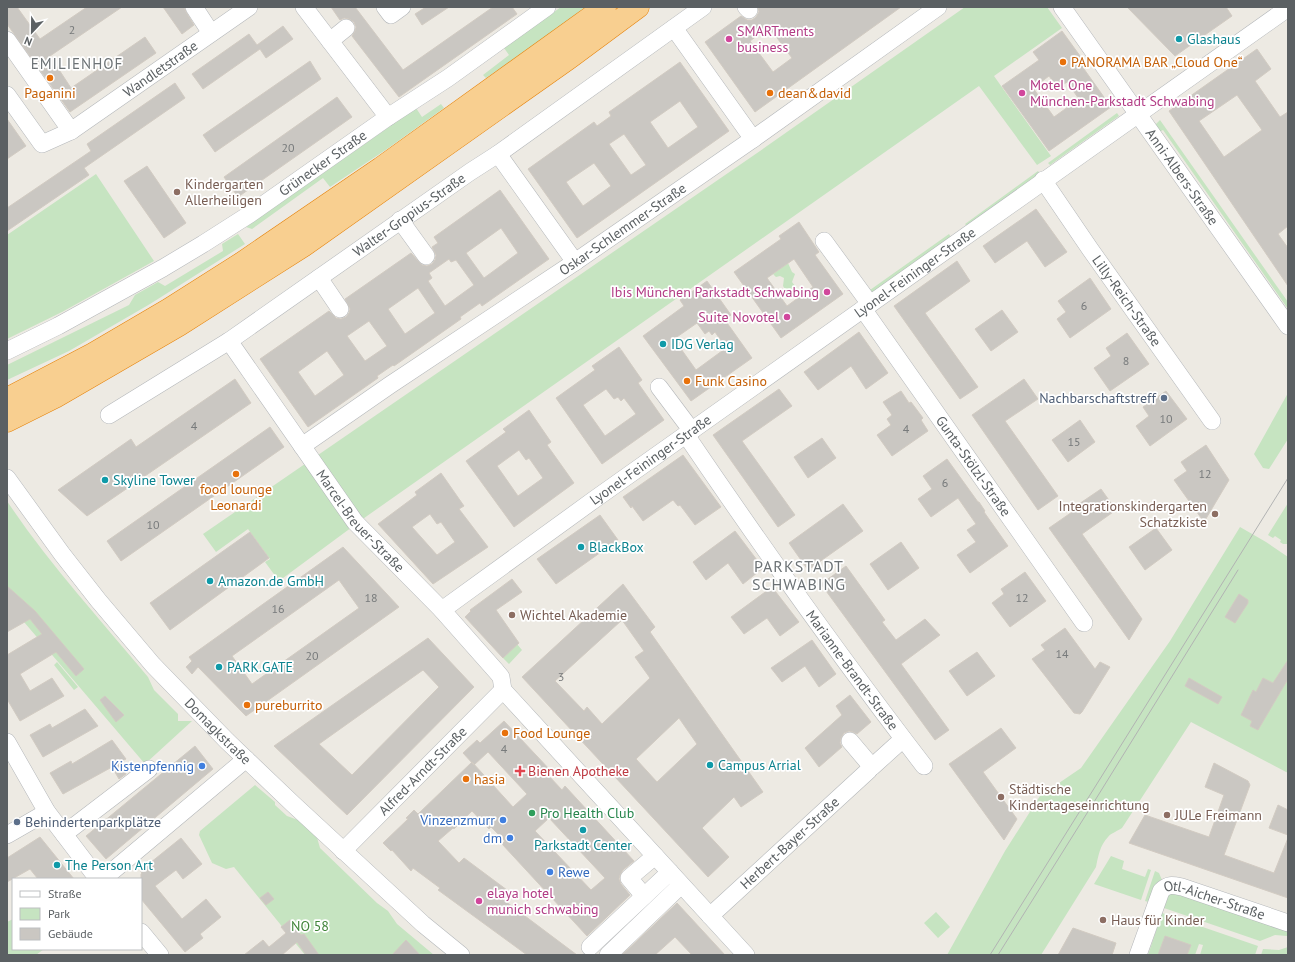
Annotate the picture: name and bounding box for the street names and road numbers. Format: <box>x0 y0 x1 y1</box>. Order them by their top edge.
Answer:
street label: Wandletstraße <box>120 36 201 101</box>
street label: Anni-Albers-Straße <box>1142 125 1223 229</box>
street label: Grünecker Straße <box>275 126 370 200</box>
street label: Walter-Gropius-Straße <box>349 169 469 260</box>
street label: Oskar-Schlemmer-Straße <box>555 179 690 279</box>
street label: Lyonel-Feininger-Straße <box>851 223 979 322</box>
street label: Lilly-Reich-Straße <box>1088 252 1165 350</box>
street label: Lyonel-Feininger-Straße <box>586 411 715 509</box>
street label: Gunta-Stölzl-Straße <box>932 412 1015 520</box>
street label: Marcel-Breuer-Straße <box>312 466 408 576</box>
street label: Marianne-Brandt-Straße <box>802 606 903 734</box>
street label: Domagkstraße <box>181 694 255 768</box>
street label: Alfred-Arndt-Straße <box>375 723 471 819</box>
street label: Herbert-Bayer-Straße <box>736 793 843 893</box>
street label: Otl-Aicher-Straße <box>1161 876 1267 924</box>

